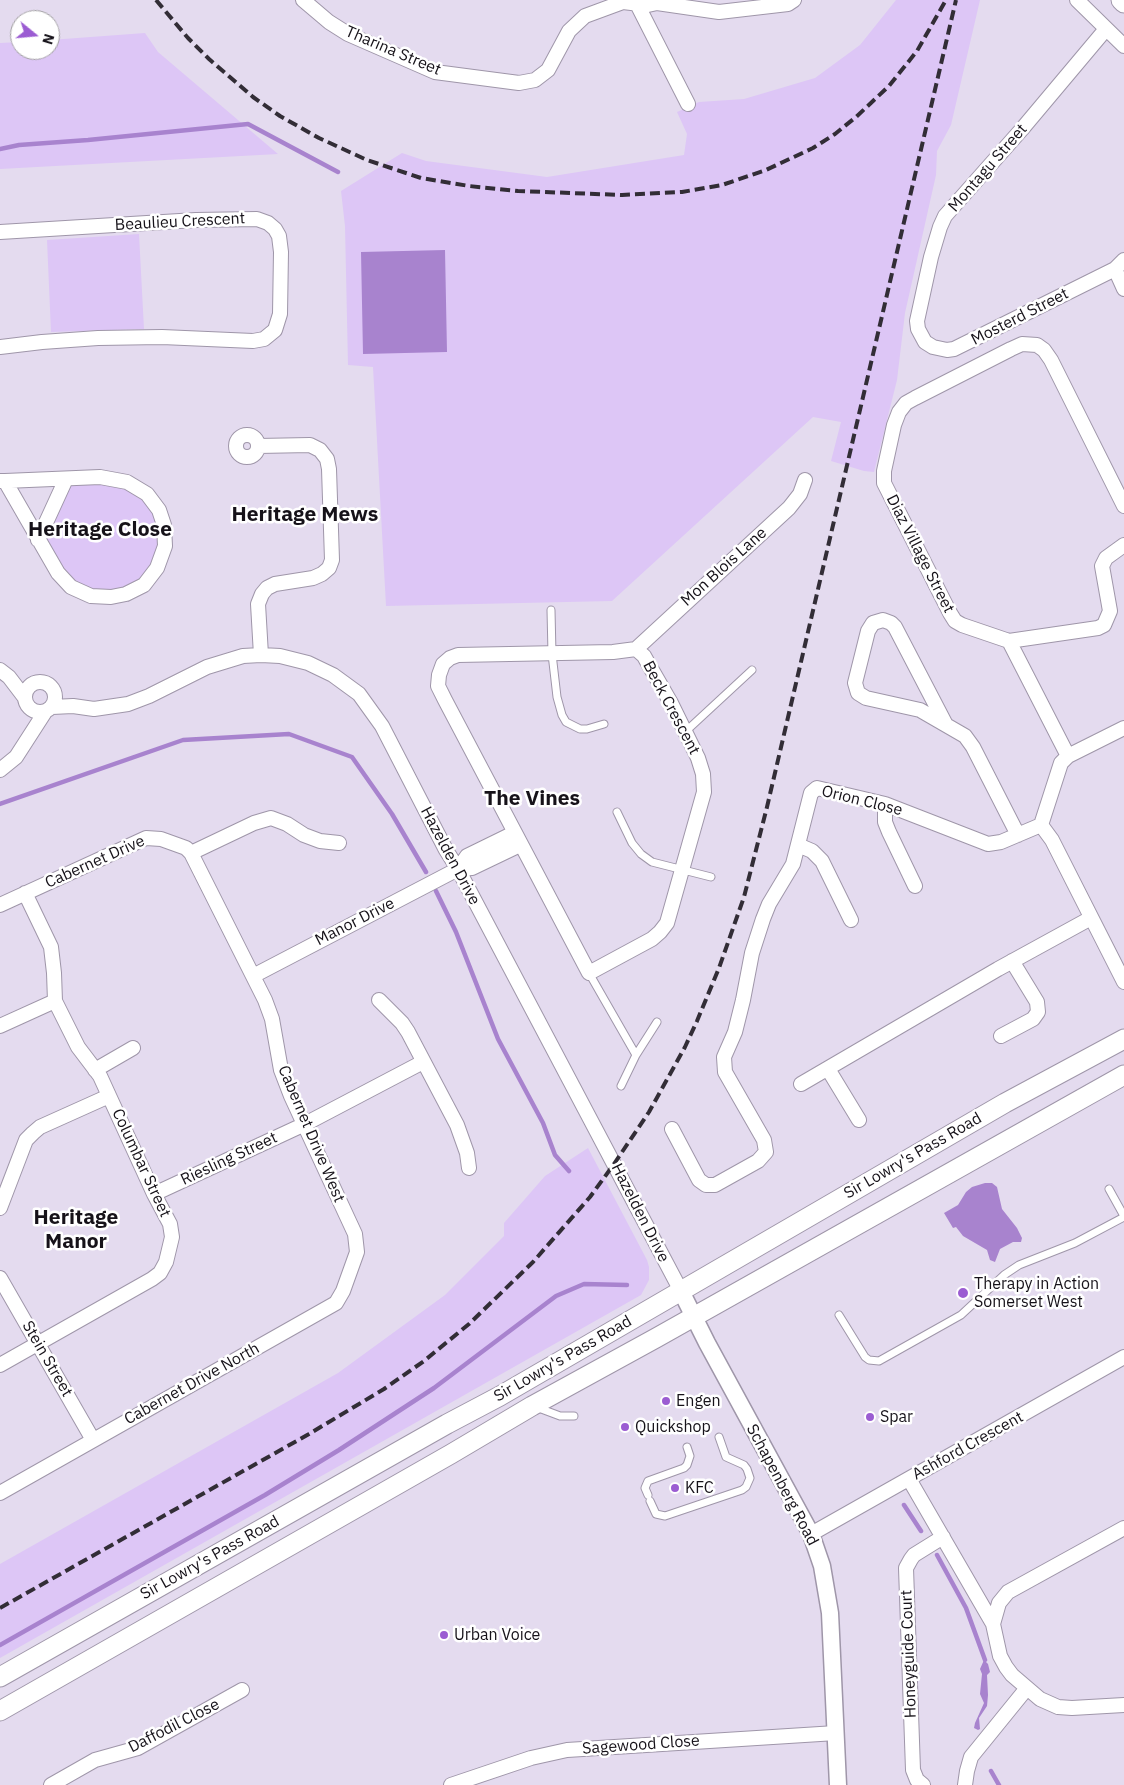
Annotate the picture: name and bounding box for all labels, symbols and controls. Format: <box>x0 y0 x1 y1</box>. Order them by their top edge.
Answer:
north arrow <box>10 10 60 60</box>
street label: Tharina Street <box>342 22 444 80</box>
text: N <box>38 32 58 47</box>
street label: Montagu Street <box>945 120 1031 216</box>
street label: Beaulieu Crescent <box>114 209 246 235</box>
street label: Mosterd Street <box>968 284 1072 350</box>
street label: Diaz Village Street <box>882 492 958 616</box>
district label: Heritage Mews <box>232 502 378 528</box>
district label: Heritage Close <box>28 517 172 543</box>
street label: Mon Blois Lane <box>677 524 771 610</box>
street label: Beck Crescent <box>638 658 704 758</box>
street label: Orion Close <box>819 782 905 820</box>
district label: The Vines <box>484 786 580 812</box>
street label: Hazelden Drive <box>416 804 484 908</box>
street label: Cabernet Drive <box>42 832 148 892</box>
street label: Manor Drive <box>312 894 398 950</box>
street label: Cabernet Drive West <box>274 1063 348 1205</box>
street label: Columbar Street <box>107 1106 175 1220</box>
street label: Sir Lowry's Pass Road <box>841 1109 985 1203</box>
street label: Riesling Street <box>178 1128 280 1190</box>
street label: Hazelden Drive <box>607 1160 673 1266</box>
district label: Heritage Manor <box>34 1205 118 1255</box>
place label: Therapy in Action Somerset West <box>974 1274 1099 1312</box>
marker: Therapy in Action Somerset West <box>956 1286 970 1300</box>
street label: Sir Lowry's Pass Road <box>491 1312 635 1406</box>
street label: Stein Street <box>18 1318 76 1400</box>
street label: Cabernet Drive North <box>121 1339 263 1429</box>
place label: Engen <box>676 1391 721 1411</box>
marker: Engen <box>660 1395 672 1407</box>
place label: Spar <box>880 1407 913 1427</box>
street label: Ashford Crescent <box>909 1408 1027 1484</box>
marker: Spar <box>864 1411 876 1423</box>
place label: Quickshop <box>635 1417 711 1437</box>
marker: Quickshop <box>619 1421 631 1433</box>
street label: Schapenberg Road <box>742 1421 822 1549</box>
place label: KFC <box>685 1478 714 1498</box>
marker: KFC <box>669 1482 681 1494</box>
street label: Sir Lowry's Pass Road <box>137 1512 283 1604</box>
street label: Honeyguide Court <box>897 1589 921 1719</box>
place label: Urban Voice <box>454 1625 540 1645</box>
marker: Urban Voice <box>438 1629 450 1641</box>
street label: Daffodil Close <box>125 1695 223 1757</box>
street label: Sagewood Close <box>582 1731 700 1759</box>

